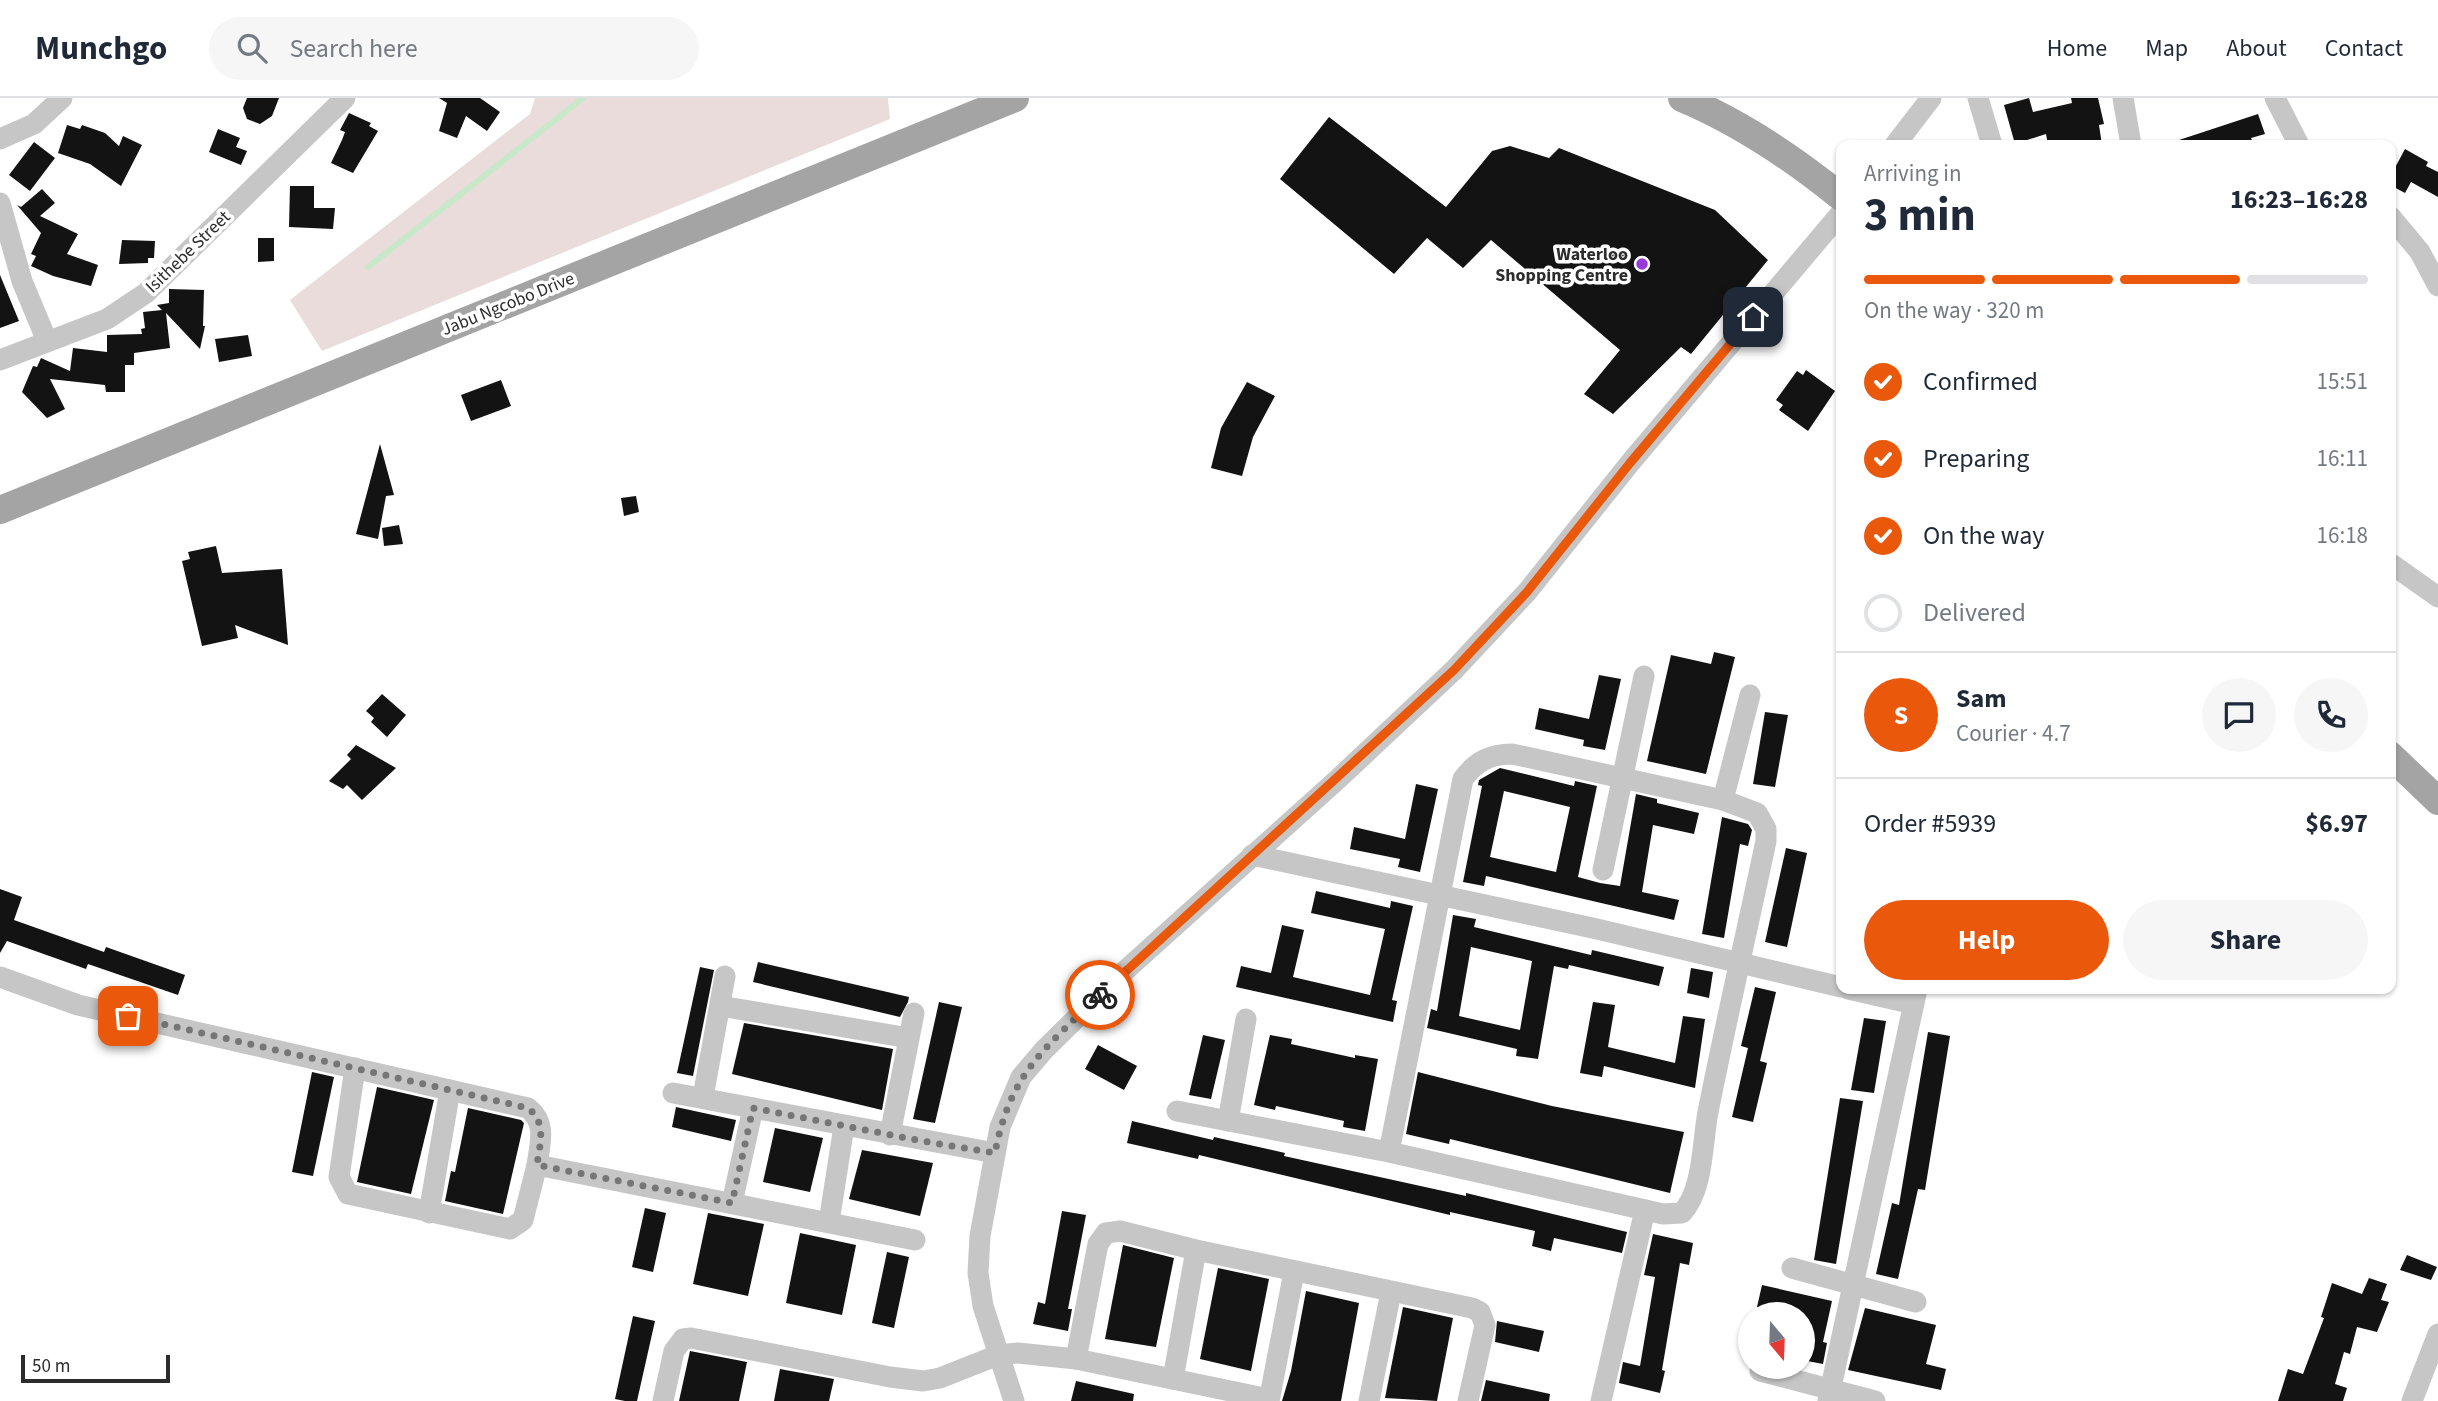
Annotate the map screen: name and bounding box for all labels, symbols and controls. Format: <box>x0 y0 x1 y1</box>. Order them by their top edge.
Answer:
search box <box>209 17 699 80</box>
text: Munchgo <box>35 25 167 72</box>
icon: search <box>233 29 271 67</box>
text: Search here <box>289 30 418 67</box>
text: Home <box>2047 31 2107 66</box>
text: Map <box>2145 31 2188 66</box>
text: About <box>2226 31 2287 66</box>
text: Contact <box>2325 31 2403 66</box>
text: Arriving in <box>1864 157 1962 190</box>
text: 16:23–16:28 <box>2230 181 2368 218</box>
text: 3 min <box>1864 183 1976 248</box>
street label: Isithebe Street <box>140 205 236 299</box>
place label: Waterloo Shopping Centre <box>1495 242 1628 288</box>
marker: Waterloo Shopping Centre <box>1634 256 1650 272</box>
street label: Jabu Ngcobo Drive <box>438 266 578 342</box>
pin <box>1723 287 1783 347</box>
text: On the way · 320 m <box>1864 294 2044 327</box>
icon: home <box>1734 298 1772 336</box>
icon: check <box>1864 363 1902 401</box>
text: Confirmed <box>1923 363 2038 400</box>
text: 15:51 <box>2317 365 2368 398</box>
icon: check <box>1864 440 1902 478</box>
text: Preparing <box>1923 440 2029 477</box>
text: 16:11 <box>2317 442 2368 475</box>
icon: check <box>1864 517 1902 555</box>
text: On the way <box>1923 517 2044 554</box>
text: 16:18 <box>2317 519 2368 552</box>
text: Delivered <box>1923 594 2026 631</box>
button: chat <box>2202 678 2276 752</box>
button: phone <box>2294 678 2368 752</box>
text: Sam <box>1956 680 2006 717</box>
text: S <box>1894 697 1908 734</box>
text: Courier · 4.7 <box>1956 717 2071 750</box>
text: Order #5939 <box>1864 805 1996 842</box>
text: $6.97 <box>2305 805 2368 842</box>
button: Help <box>1864 900 2109 980</box>
button: Share <box>2123 900 2368 980</box>
courier <box>1065 960 1135 1030</box>
icon: bike <box>1081 976 1119 1014</box>
pin <box>98 986 158 1046</box>
icon: bag <box>109 997 147 1035</box>
north arrow <box>1738 1302 1815 1379</box>
map controls <box>1738 1302 1815 1379</box>
scale bar <box>21 1352 170 1384</box>
text: 50 m <box>32 1353 70 1380</box>

